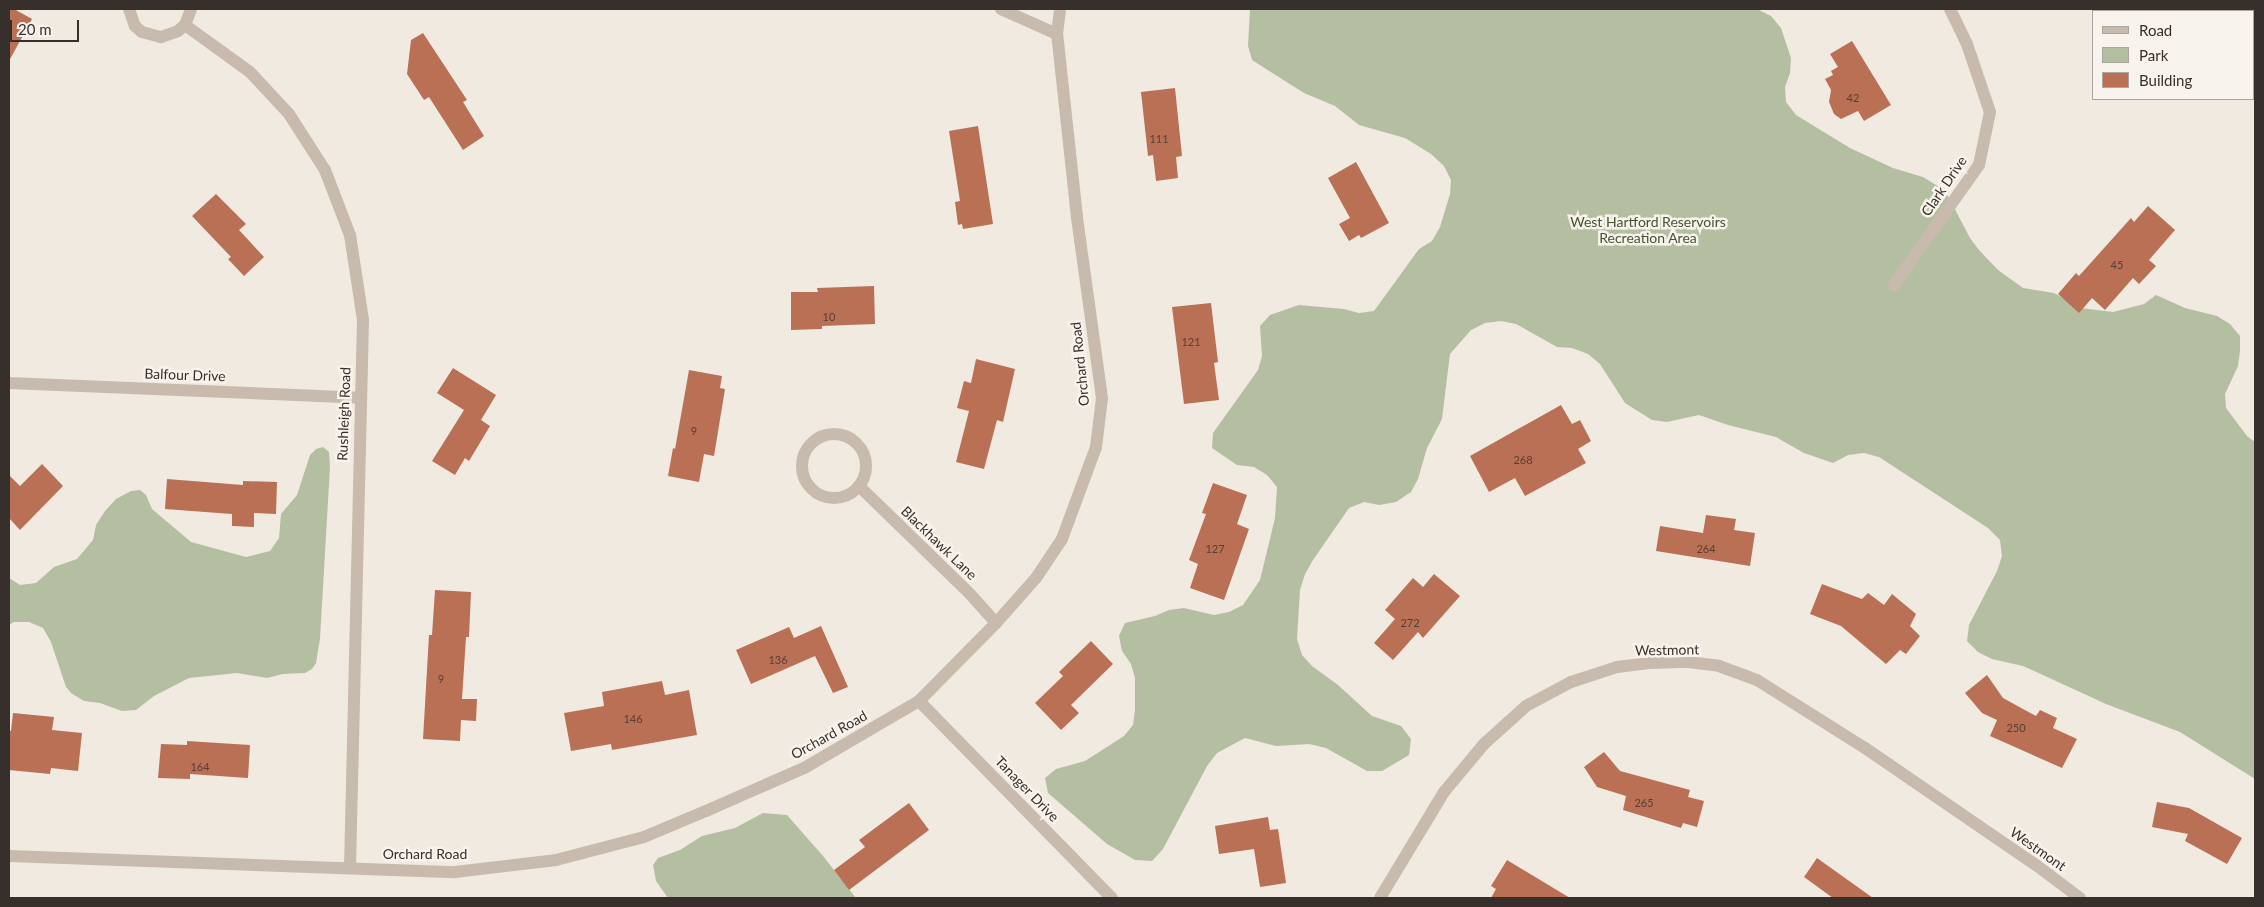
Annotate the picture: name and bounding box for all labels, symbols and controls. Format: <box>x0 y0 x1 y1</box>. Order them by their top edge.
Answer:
scale bar <box>12 10 81 42</box>
legend <box>2092 10 2254 100</box>
text: 20 m <box>18 20 52 38</box>
text: Road <box>2139 21 2172 39</box>
text: Park <box>2139 46 2168 64</box>
text: Building <box>2139 71 2192 89</box>
house number: 42 <box>1847 91 1859 105</box>
house number: 111 <box>1149 132 1169 146</box>
street label: Clark Drive <box>1918 153 1970 219</box>
park label: West Hartford Reservoirs Recreation Area <box>1570 214 1726 246</box>
house number: 45 <box>2111 258 2123 272</box>
house number: 10 <box>823 310 835 324</box>
street label: Orchard Road <box>1067 321 1093 407</box>
house number: 121 <box>1181 335 1201 349</box>
street label: Balfour Drive <box>144 365 226 385</box>
street label: Rushleigh Road <box>334 367 354 461</box>
house number: 9 <box>691 424 697 438</box>
house number: 268 <box>1513 453 1533 467</box>
street label: Blackhawk Lane <box>898 503 980 583</box>
house number: 127 <box>1205 542 1225 556</box>
house number: 264 <box>1696 542 1716 556</box>
house number: 272 <box>1400 616 1420 630</box>
street label: Westmont <box>1635 641 1699 659</box>
house number: 136 <box>768 653 788 667</box>
house number: 9 <box>438 672 444 686</box>
street label: Orchard Road <box>788 707 870 763</box>
house number: 146 <box>623 712 643 726</box>
house number: 250 <box>2006 721 2026 735</box>
street label: Tanager Drive <box>991 753 1063 825</box>
house number: 164 <box>190 760 210 774</box>
house number: 265 <box>1634 796 1654 810</box>
street label: Westmont <box>2007 824 2069 874</box>
street label: Orchard Road <box>383 846 467 862</box>

